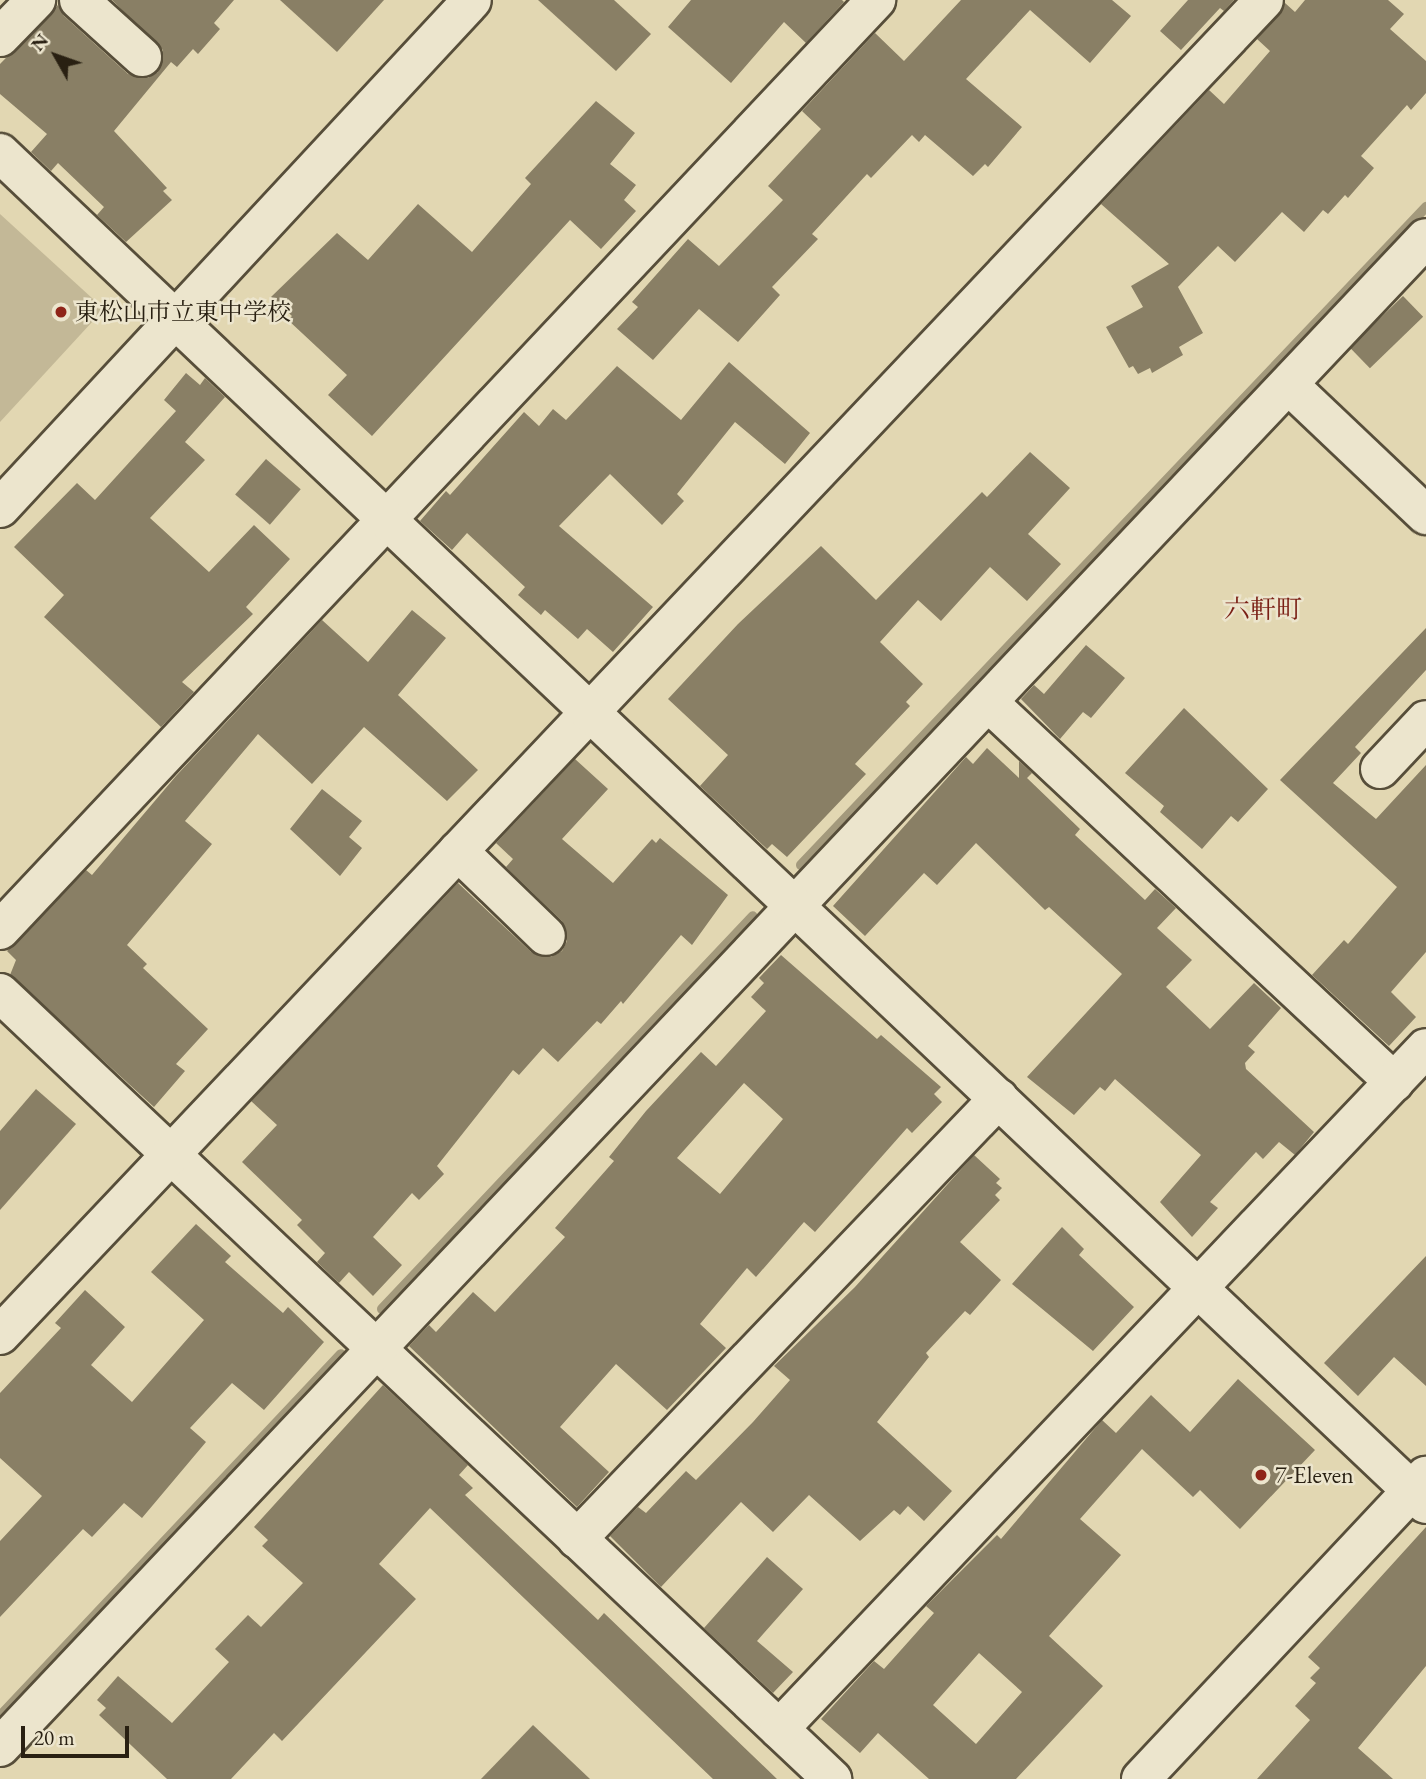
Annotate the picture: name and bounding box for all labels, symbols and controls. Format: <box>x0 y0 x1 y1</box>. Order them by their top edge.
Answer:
north arrow <box>21 21 91 91</box>
text: N <box>25 28 54 56</box>
place label: 東松山市立東中学校 <box>75 298 291 326</box>
marker: 東松山市立東中学校 <box>53 304 69 320</box>
district label: 六軒町 <box>1224 594 1302 626</box>
place label: 7-Eleven <box>1275 1461 1354 1489</box>
marker: 7-Eleven <box>1253 1467 1269 1483</box>
scale bar <box>24 1712 133 1756</box>
text: 20 m <box>34 1724 75 1751</box>

